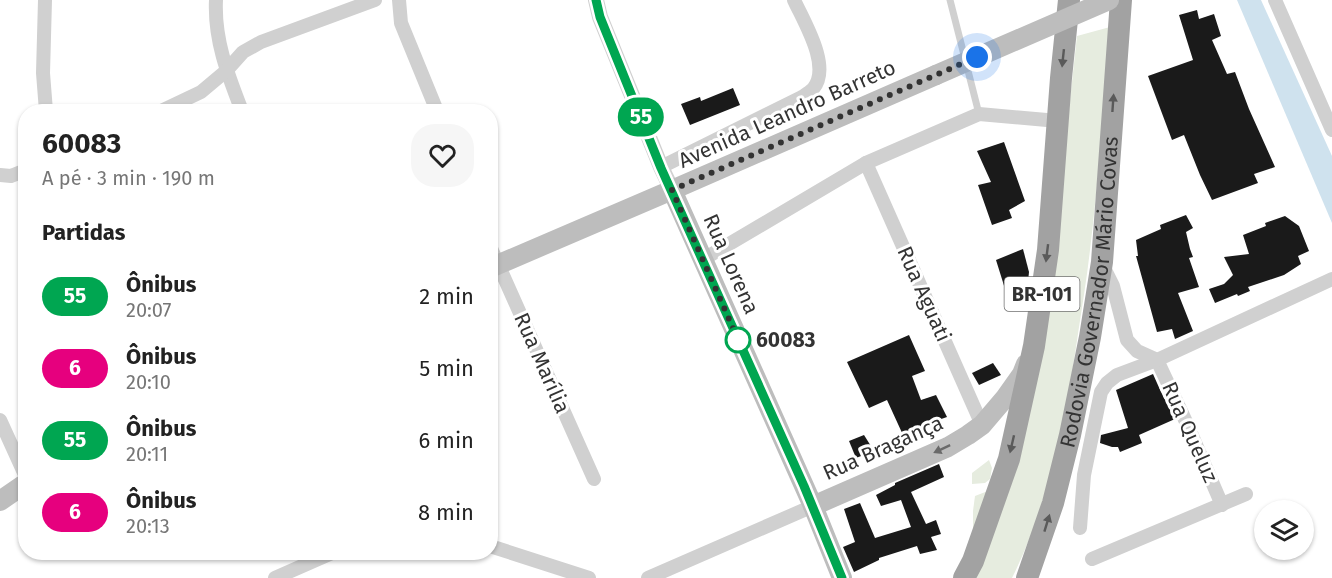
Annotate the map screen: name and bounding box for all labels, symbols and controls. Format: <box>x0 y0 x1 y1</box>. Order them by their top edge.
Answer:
your location <box>962 42 992 72</box>
one-way arrow <box>1058 49 1068 68</box>
street label: Avenida Leandro Barreto <box>674 54 900 174</box>
one-way arrow <box>1108 94 1118 113</box>
line badge: 55 <box>614 98 668 136</box>
text: 55 <box>630 104 652 130</box>
button: heart <box>411 124 474 187</box>
text: 60083 <box>42 127 121 160</box>
street label: Rodovia Governador Mário Covas <box>1054 135 1124 450</box>
text: A pé · 3 min · 190 m <box>42 166 215 190</box>
street label: Rua Lorena <box>697 210 765 318</box>
text: Partidas <box>42 219 125 246</box>
street label: Rua Aguati <box>891 242 957 346</box>
one-way arrow <box>1043 243 1052 262</box>
text: Ônibus <box>126 271 196 298</box>
road number: BR-101 <box>1004 277 1080 311</box>
text: 55 <box>64 283 86 309</box>
text: 2 min <box>419 283 474 310</box>
text: 20:07 <box>126 298 172 322</box>
street label: Rua Marília <box>508 309 576 417</box>
marker: 60083 <box>725 327 751 353</box>
place label: 60083 <box>756 327 816 353</box>
text: Ônibus <box>126 343 196 370</box>
text: 6 <box>69 355 81 381</box>
text: 5 min <box>419 355 474 382</box>
text: 20:10 <box>126 370 171 394</box>
street label: Rua Queluz <box>1156 378 1224 486</box>
street label: Rua Bragança <box>819 410 947 486</box>
text: Ônibus <box>126 415 196 442</box>
text: 55 <box>64 427 86 453</box>
text: 6 min <box>418 427 474 454</box>
one-way arrow <box>1007 435 1016 454</box>
text: 20:11 <box>126 442 168 466</box>
one-way arrow <box>933 445 950 454</box>
text: Ônibus <box>126 487 196 514</box>
text: 6 <box>69 499 81 525</box>
text: 8 min <box>418 499 474 526</box>
map controls <box>1254 500 1314 560</box>
button: layers <box>1254 500 1314 560</box>
text: 20:13 <box>126 514 170 538</box>
one-way arrow <box>1043 514 1052 532</box>

